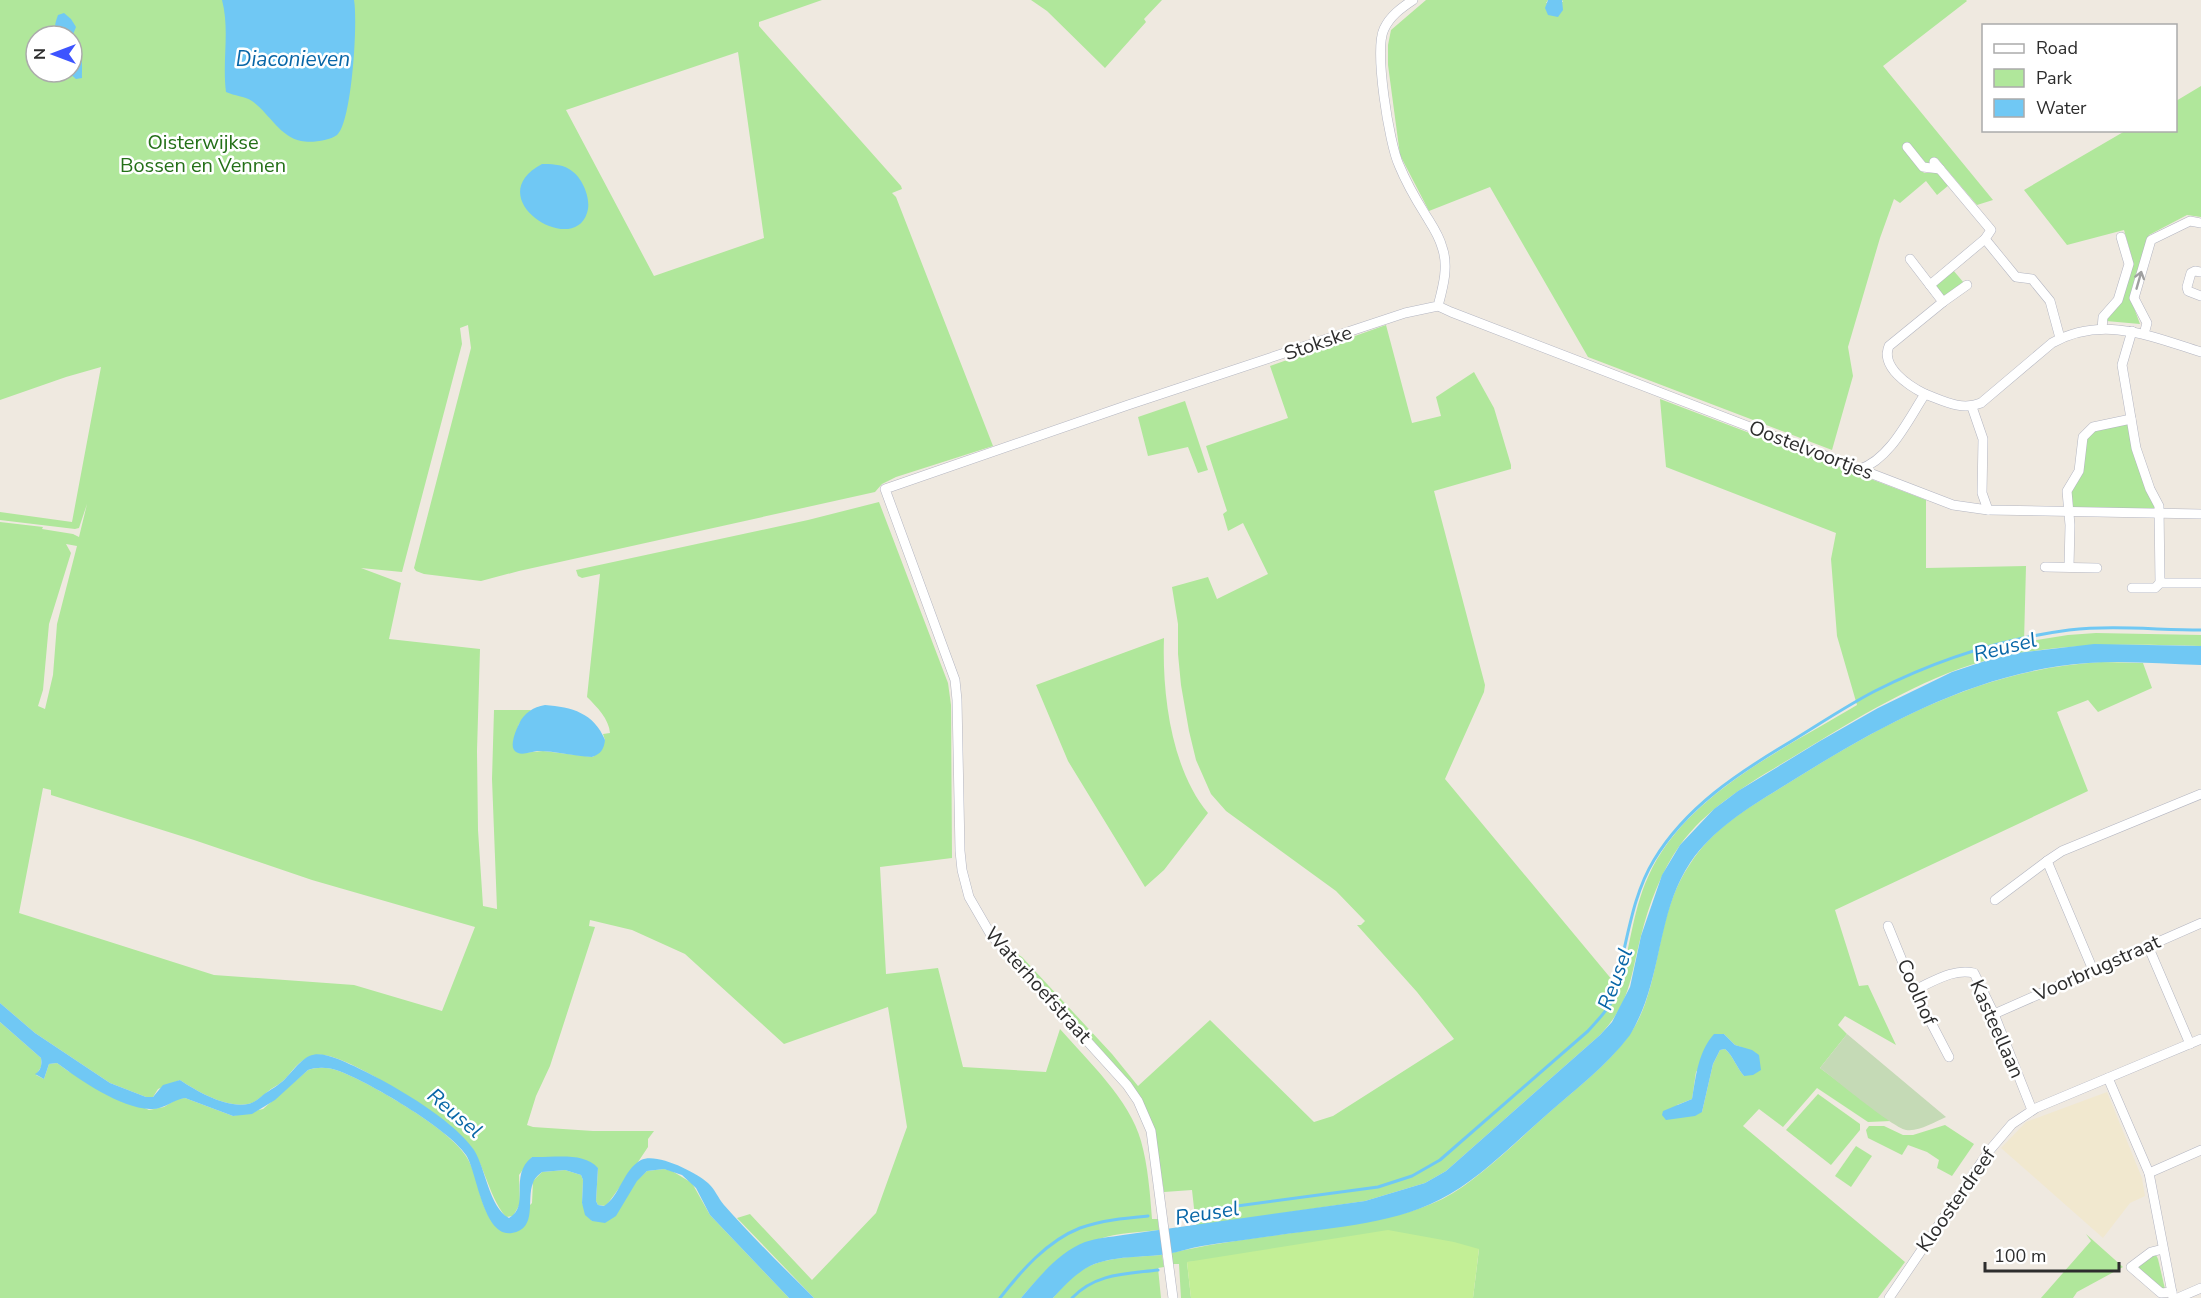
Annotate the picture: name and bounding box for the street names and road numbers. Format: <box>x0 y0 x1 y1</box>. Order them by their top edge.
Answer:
street label: Stokske <box>1280 319 1356 367</box>
street label: Oostelvoortjes <box>1745 414 1877 486</box>
street label: Waterhoefstraat <box>979 921 1098 1050</box>
street label: Voorbrugstraat <box>2029 928 2165 1008</box>
street label: Coolhof <box>1890 955 1944 1030</box>
street label: Kasteellaan <box>1963 975 2031 1083</box>
street label: Kloosterdreef <box>1910 1142 2002 1257</box>

